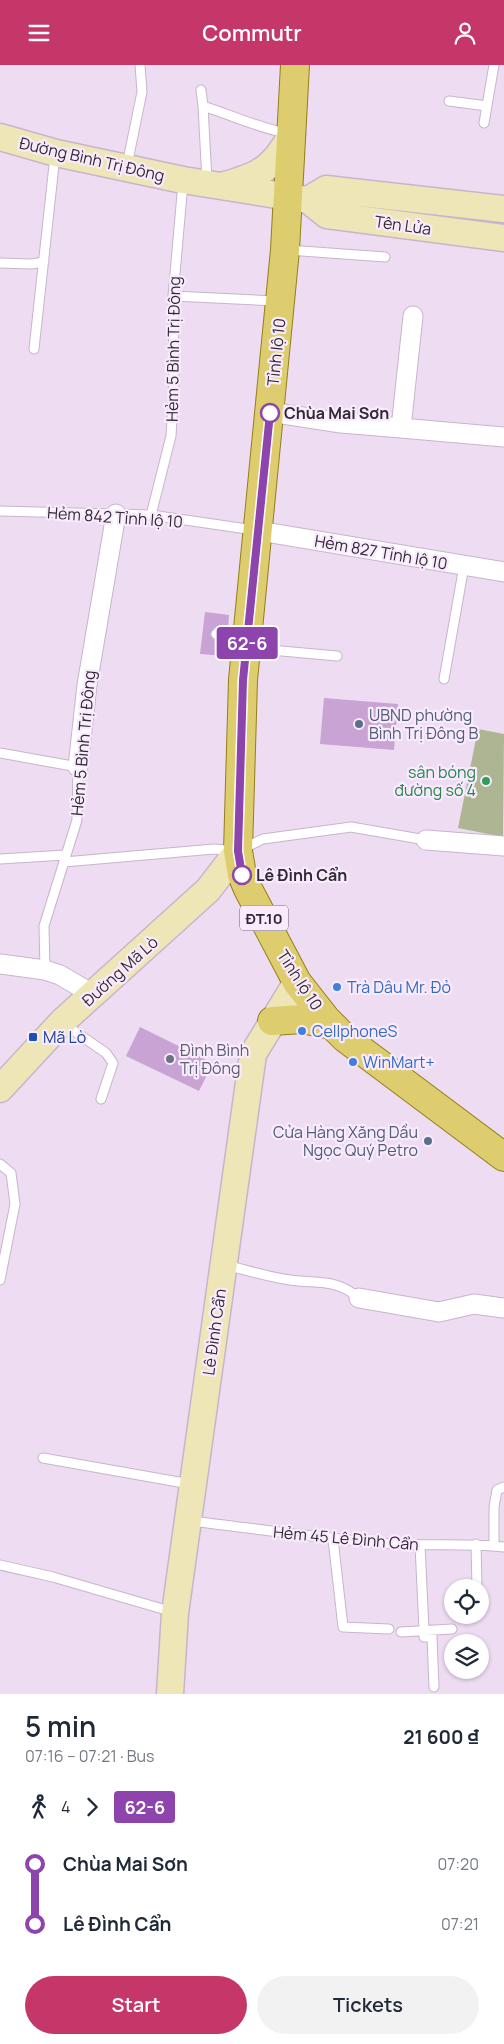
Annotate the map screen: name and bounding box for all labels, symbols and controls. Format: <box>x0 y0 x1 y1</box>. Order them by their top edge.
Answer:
text: Commutr <box>202 18 302 48</box>
icon: menu <box>25 19 53 47</box>
icon: person <box>451 19 479 47</box>
street label: Đường Bình Trị Đông <box>17 132 167 186</box>
street label: Tên Lửa <box>373 210 433 240</box>
street label: Hẻm 5 Bình Trị Đông <box>161 276 185 422</box>
street label: Tỉnh lộ 10 <box>262 317 290 387</box>
place label: Chùa Mai Sơn <box>284 402 389 424</box>
marker: Chùa Mai Sơn <box>260 403 280 423</box>
street label: Hẻm 842 Tỉnh lộ 10 <box>46 501 184 533</box>
street label: Hẻm 827 Tỉnh lộ 10 <box>313 529 449 575</box>
line badge: 62-6 <box>212 627 282 659</box>
text: 62-6 <box>227 631 267 655</box>
street label: Hẻm 5 Bình Trị Đông <box>66 669 100 817</box>
place label: UBND phường Bình Trị Đông B <box>369 704 478 744</box>
marker: UBND phường Bình Trị Đông B <box>353 718 365 730</box>
place label: sân bóng đường số 4 <box>395 761 476 801</box>
marker: sân bóng đường số 4 <box>480 775 492 787</box>
place label: Lê Đình Cẩn <box>256 864 347 886</box>
marker: Lê Đình Cẩn <box>232 865 252 885</box>
road number: ĐT.10 <box>240 905 288 931</box>
street label: Đường Mã Lò <box>77 931 163 1011</box>
street label: Tỉnh lộ 10 <box>272 946 328 1014</box>
place label: Trà Dâu Mr. Đỏ <box>347 976 451 998</box>
marker: Trà Dâu Mr. Đỏ <box>331 981 343 993</box>
place label: CellphoneS <box>312 1020 398 1042</box>
marker: CellphoneS <box>296 1025 308 1037</box>
place label: Mã Lò <box>43 1026 86 1048</box>
marker: Mã Lò <box>27 1031 39 1043</box>
place label: Đình Bình Trị Đông <box>180 1039 249 1079</box>
place label: WinMart+ <box>363 1051 435 1073</box>
marker: Đình Bình Trị Đông <box>164 1053 176 1065</box>
marker: WinMart+ <box>347 1056 359 1068</box>
place label: Cửa Hàng Xăng Dầu Ngọc Quý Petro <box>273 1121 418 1161</box>
marker: Cửa Hàng Xăng Dầu Ngọc Quý Petro <box>422 1135 434 1147</box>
street label: Lê Đình Cẩn <box>197 1287 231 1377</box>
street label: Hẻm 45 Lê Đình Cẩn <box>272 1521 420 1555</box>
map controls <box>444 1579 489 1679</box>
button: locate <box>444 1579 489 1624</box>
button: layers <box>444 1634 489 1679</box>
text: 5 min <box>25 1707 96 1745</box>
text: 21 600 ₫ <box>403 1724 479 1750</box>
text: 07:16 – 07:21 · Bus <box>25 1745 154 1767</box>
icon: walk <box>25 1793 53 1821</box>
icon: forward <box>78 1793 106 1821</box>
text: 62-6 <box>124 1795 165 1819</box>
text: 4 <box>61 1796 70 1818</box>
text: Chùa Mai Sơn <box>63 1851 188 1877</box>
text: 07:20 <box>438 1853 479 1875</box>
text: Lê Đình Cẩn <box>63 1911 171 1937</box>
text: 07:21 <box>441 1913 479 1935</box>
button: Start <box>25 1976 247 2034</box>
button: Tickets <box>257 1976 479 2034</box>

